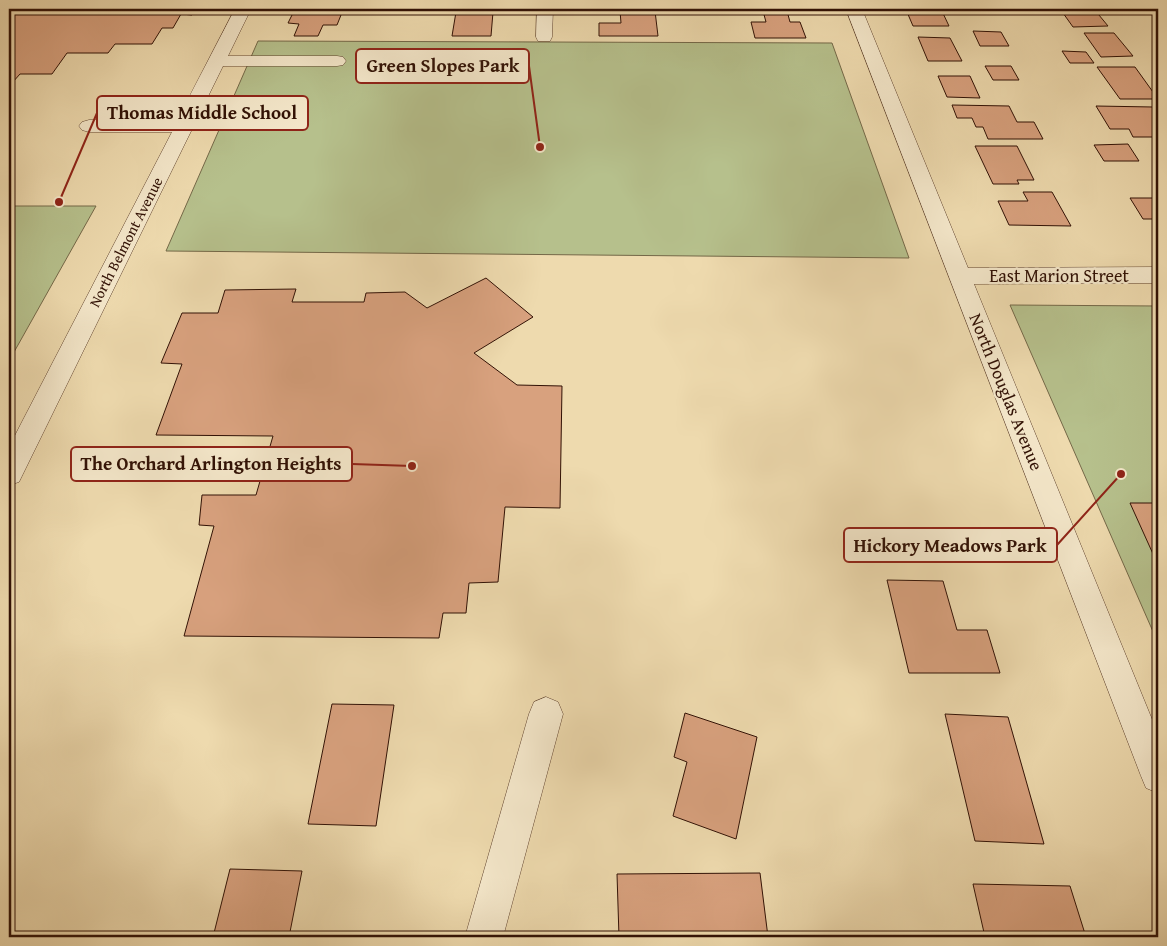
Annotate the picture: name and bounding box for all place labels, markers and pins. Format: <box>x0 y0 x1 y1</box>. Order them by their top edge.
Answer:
callout: Green Slopes Park <box>356 49 529 83</box>
callout: Thomas Middle School <box>97 96 308 130</box>
callout: The Orchard Arlington Heights <box>71 447 352 481</box>
callout: Hickory Meadows Park <box>844 528 1057 562</box>

